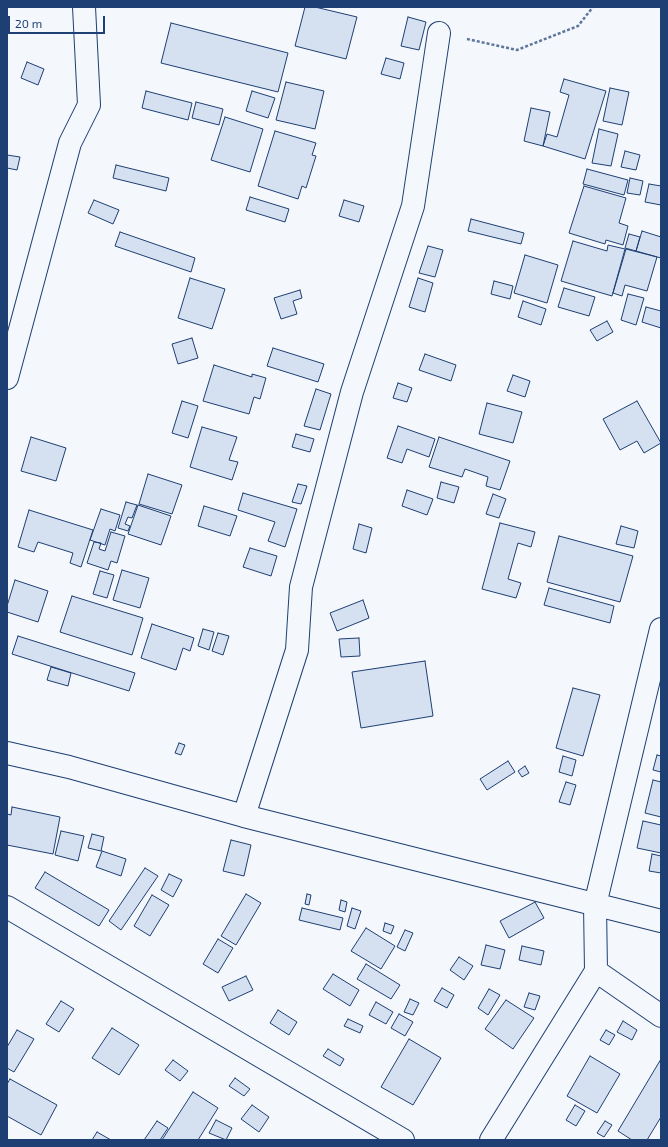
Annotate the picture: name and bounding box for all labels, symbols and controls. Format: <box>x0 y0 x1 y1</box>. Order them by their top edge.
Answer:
scale bar <box>10 8 107 34</box>
text: 20 m <box>15 16 42 30</box>

